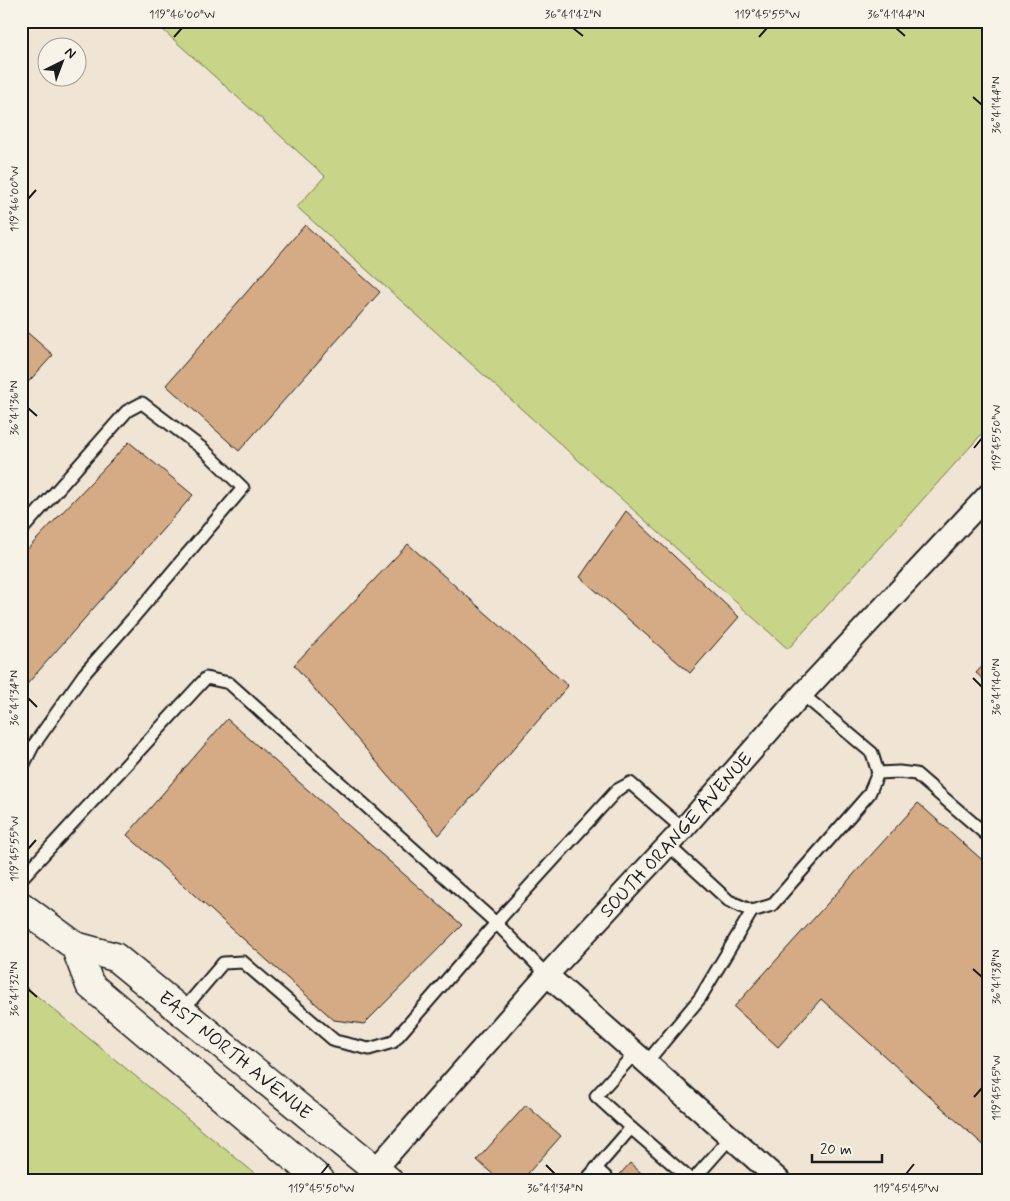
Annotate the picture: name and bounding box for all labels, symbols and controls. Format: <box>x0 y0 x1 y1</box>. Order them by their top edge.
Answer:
text: 119°46'00"W <box>149 7 215 23</box>
text: 36°41'42"N <box>545 7 601 23</box>
text: 119°45'55"W <box>734 7 800 23</box>
text: 36°41'44"N <box>867 7 925 23</box>
north arrow <box>38 38 88 88</box>
text: N <box>61 43 80 63</box>
text: 36°41'44"N <box>989 76 1005 134</box>
text: 119°46'00"W <box>7 166 23 232</box>
text: 36°41'36"N <box>7 380 23 436</box>
text: 119°45'50"W <box>989 405 1005 471</box>
text: 36°41'40"N <box>989 658 1005 716</box>
text: 36°41'34"N <box>7 670 23 726</box>
street label: SOUTH ORANGE AVENUE <box>594 747 758 923</box>
text: 119°45'55"W <box>7 816 23 882</box>
text: 36°41'38"N <box>989 949 1005 1005</box>
text: 36°41'32"N <box>7 962 23 1016</box>
street label: EAST NORTH AVENUE <box>154 985 317 1125</box>
text: 119°45'45"W <box>989 1055 1005 1121</box>
scale bar <box>812 1131 882 1163</box>
text: 20 m <box>820 1140 852 1160</box>
text: 119°45'50"W <box>288 1181 354 1197</box>
text: 36°41'34"N <box>527 1181 583 1197</box>
text: 119°45'45"W <box>873 1181 939 1197</box>

